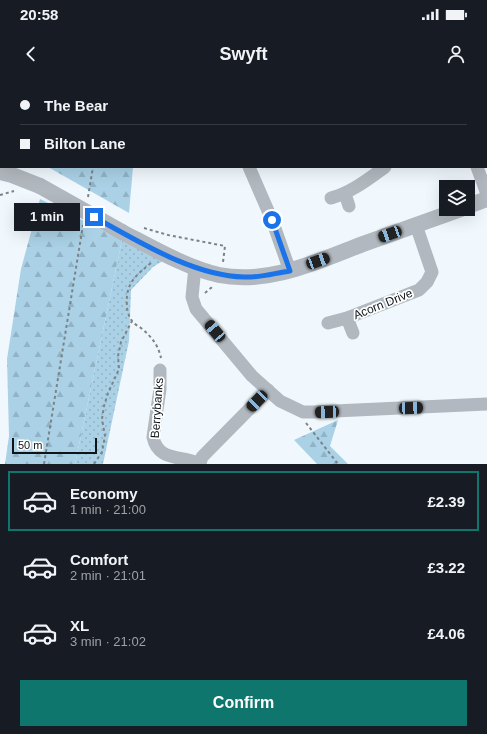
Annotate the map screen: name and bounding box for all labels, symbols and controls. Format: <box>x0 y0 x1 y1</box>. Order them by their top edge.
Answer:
text: 20:58 <box>20 6 58 23</box>
icon: back <box>20 43 42 65</box>
icon: person <box>445 43 467 65</box>
text: Swyft <box>219 44 268 64</box>
text: The Bear <box>44 97 108 114</box>
text: Bilton Lane <box>44 135 126 152</box>
map controls <box>439 180 475 216</box>
button: layers <box>439 180 475 216</box>
callout: 1 min <box>14 203 80 231</box>
route end <box>85 208 103 226</box>
text: 1 min <box>30 209 64 224</box>
route start <box>263 211 281 229</box>
car <box>377 224 403 244</box>
car <box>305 251 331 271</box>
street label: Acorn Drive <box>351 286 415 322</box>
car <box>203 318 227 344</box>
street label: Berrybanks <box>148 377 166 439</box>
car <box>244 388 270 414</box>
car <box>399 402 423 414</box>
car <box>315 406 339 418</box>
scale bar <box>12 436 97 455</box>
text: 50 m <box>18 439 42 451</box>
icon: car <box>22 483 58 519</box>
text: Economy <box>70 485 138 502</box>
text: £2.39 <box>427 493 465 510</box>
text: 1 min · 21:00 <box>70 502 146 517</box>
icon: car <box>22 549 58 585</box>
text: Comfort <box>70 551 128 568</box>
text: £3.22 <box>427 559 465 576</box>
text: 2 min · 21:01 <box>70 568 146 583</box>
icon: car <box>22 615 58 651</box>
text: XL <box>70 617 89 634</box>
text: £4.06 <box>427 625 465 642</box>
text: 3 min · 21:02 <box>70 634 146 649</box>
button: Confirm <box>20 680 467 726</box>

